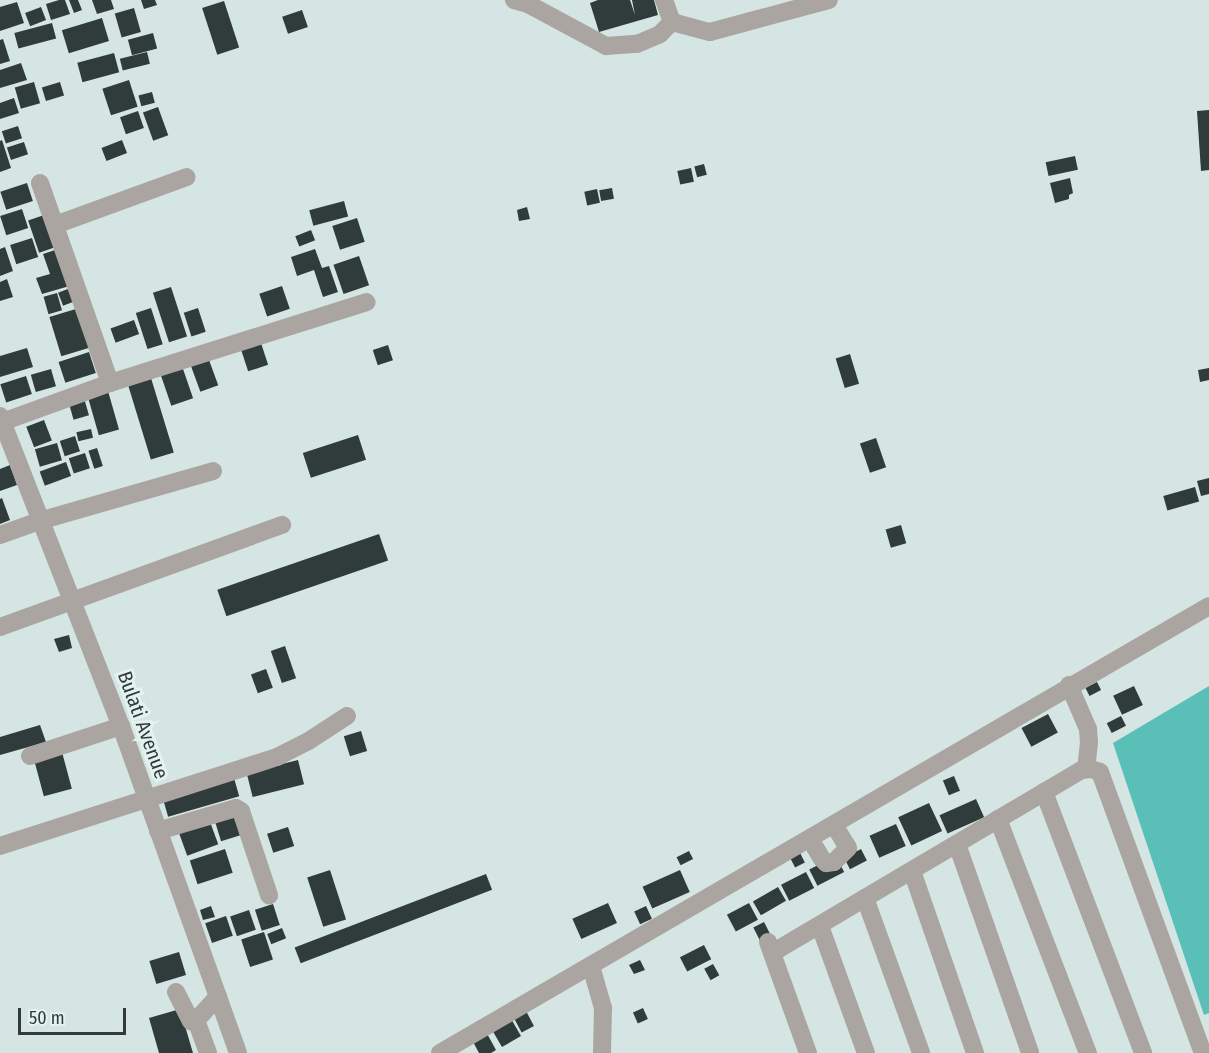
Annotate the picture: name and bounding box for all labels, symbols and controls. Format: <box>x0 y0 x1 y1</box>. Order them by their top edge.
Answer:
street label: Bulati Avenue <box>112 668 174 782</box>
scale bar <box>21 996 129 1034</box>
text: 50 m <box>29 1007 65 1029</box>

